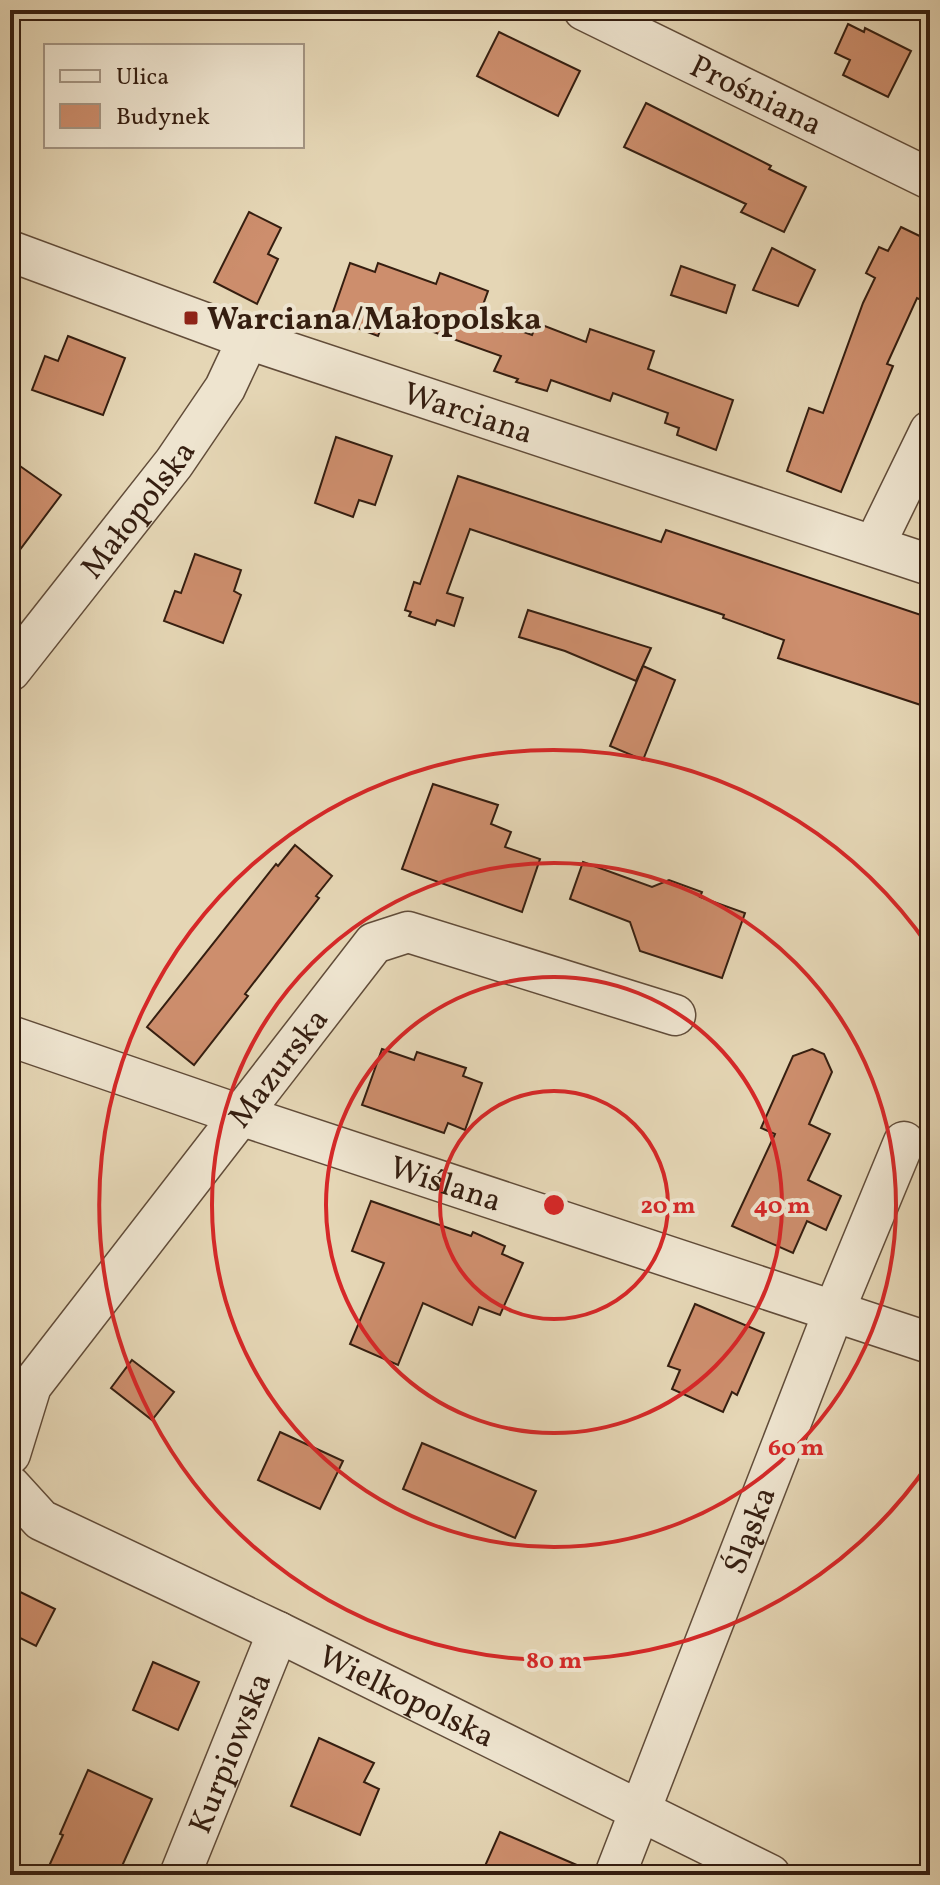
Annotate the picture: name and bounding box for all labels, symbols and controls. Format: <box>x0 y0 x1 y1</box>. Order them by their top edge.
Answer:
legend <box>44 44 304 148</box>
street label: Prośniana <box>682 46 829 148</box>
text: Ulica <box>116 61 169 95</box>
text: Budynek <box>116 101 210 135</box>
place label: Warciana/Małopolska <box>207 299 542 343</box>
marker: Warciana/Małopolska <box>182 309 200 327</box>
street label: Warciana <box>397 373 538 457</box>
street label: Małopolska <box>72 433 208 589</box>
street label: Mazurska <box>220 1000 340 1138</box>
street label: Wiślana <box>383 1147 506 1225</box>
text: 20 m <box>640 1190 696 1224</box>
text: 40 m <box>754 1190 810 1224</box>
centre of rings <box>540 1191 568 1219</box>
text: 60 m <box>768 1432 824 1466</box>
street label: Śląska <box>715 1481 789 1581</box>
street label: Wielkopolska <box>310 1636 501 1760</box>
text: 80 m <box>526 1645 582 1679</box>
street label: Kurpiowska <box>180 1667 284 1841</box>

